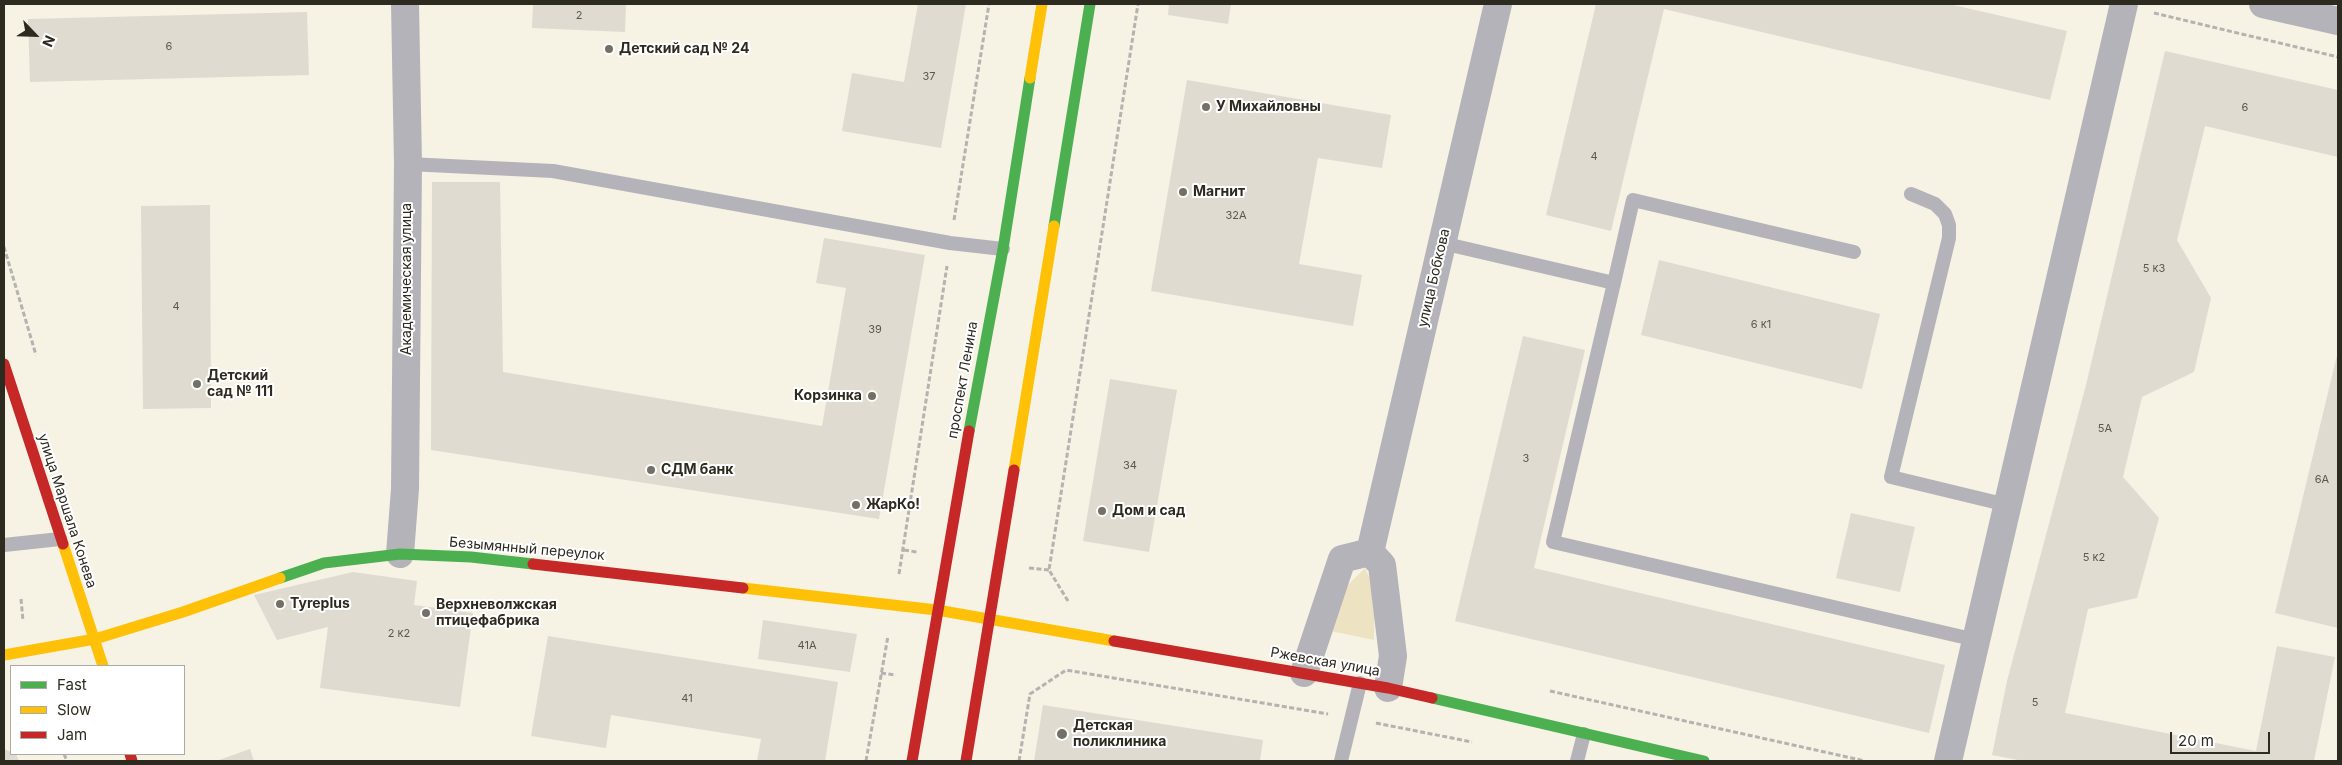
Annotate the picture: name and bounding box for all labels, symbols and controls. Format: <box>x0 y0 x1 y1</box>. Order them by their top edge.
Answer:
house number: 2 <box>576 9 582 23</box>
north arrow <box>10 10 60 60</box>
text: N <box>39 33 59 50</box>
house number: 6 <box>166 40 172 54</box>
place label: Детский сад № 24 <box>619 41 749 57</box>
marker: Детский сад № 24 <box>603 43 615 55</box>
house number: 37 <box>922 70 936 84</box>
place label: У Михайловны <box>1216 99 1321 115</box>
marker: У Михайловны <box>1200 101 1212 113</box>
house number: 6 <box>2242 101 2248 115</box>
house number: 4 <box>1590 150 1598 164</box>
place label: Магнит <box>1193 184 1245 200</box>
marker: Магнит <box>1177 186 1189 198</box>
street label: Академическая улица <box>399 203 415 355</box>
house number: 32А <box>1225 209 1247 223</box>
street label: улица Бобкова <box>1414 227 1454 329</box>
house number: 5 к3 <box>2143 262 2165 276</box>
house number: 4 <box>172 300 180 314</box>
house number: 6 к1 <box>1751 318 1771 332</box>
street label: проспект Ленина <box>944 320 982 440</box>
house number: 39 <box>868 323 882 337</box>
place label: Детский сад № 111 <box>207 368 273 401</box>
marker: Детский сад № 111 <box>191 378 203 390</box>
place label: Корзинка <box>794 388 862 404</box>
marker: Корзинка <box>866 390 878 402</box>
house number: 5А <box>2098 422 2112 436</box>
street label: улица Маршала Конева <box>34 432 100 590</box>
house number: 3 <box>1523 452 1529 466</box>
house number: 34 <box>1123 459 1137 473</box>
place label: СДМ банк <box>661 462 733 478</box>
marker: СДМ банк <box>645 464 657 476</box>
house number: 6А <box>2315 473 2329 487</box>
place label: ЖарКо! <box>866 497 920 513</box>
marker: ЖарКо! <box>850 499 862 511</box>
place label: Дом и сад <box>1112 503 1185 519</box>
marker: Дом и сад <box>1096 505 1108 517</box>
street label: Безымянный переулок <box>448 534 606 564</box>
house number: 5 к2 <box>2083 551 2105 565</box>
place label: Tyreplus <box>290 596 350 612</box>
place label: Верхневолжская птицефабрика <box>436 597 557 630</box>
marker: Tyreplus <box>274 598 286 610</box>
marker: Верхневолжская птицефабрика <box>420 607 432 619</box>
house number: 2 к2 <box>388 627 410 641</box>
house number: 41А <box>798 639 816 653</box>
street label: Ржевская улица <box>1269 644 1381 680</box>
legend <box>10 665 185 755</box>
text: Fast <box>57 675 87 694</box>
house number: 41 <box>681 692 693 706</box>
house number: 5 <box>2032 696 2038 710</box>
text: Slow <box>57 700 91 719</box>
place label: Детская поликлиника <box>1073 718 1166 750</box>
scale bar <box>2172 722 2272 754</box>
text: Jam <box>57 725 87 744</box>
marker: Детская поликлиника <box>1055 727 1069 741</box>
text: 20 m <box>2178 731 2214 750</box>

